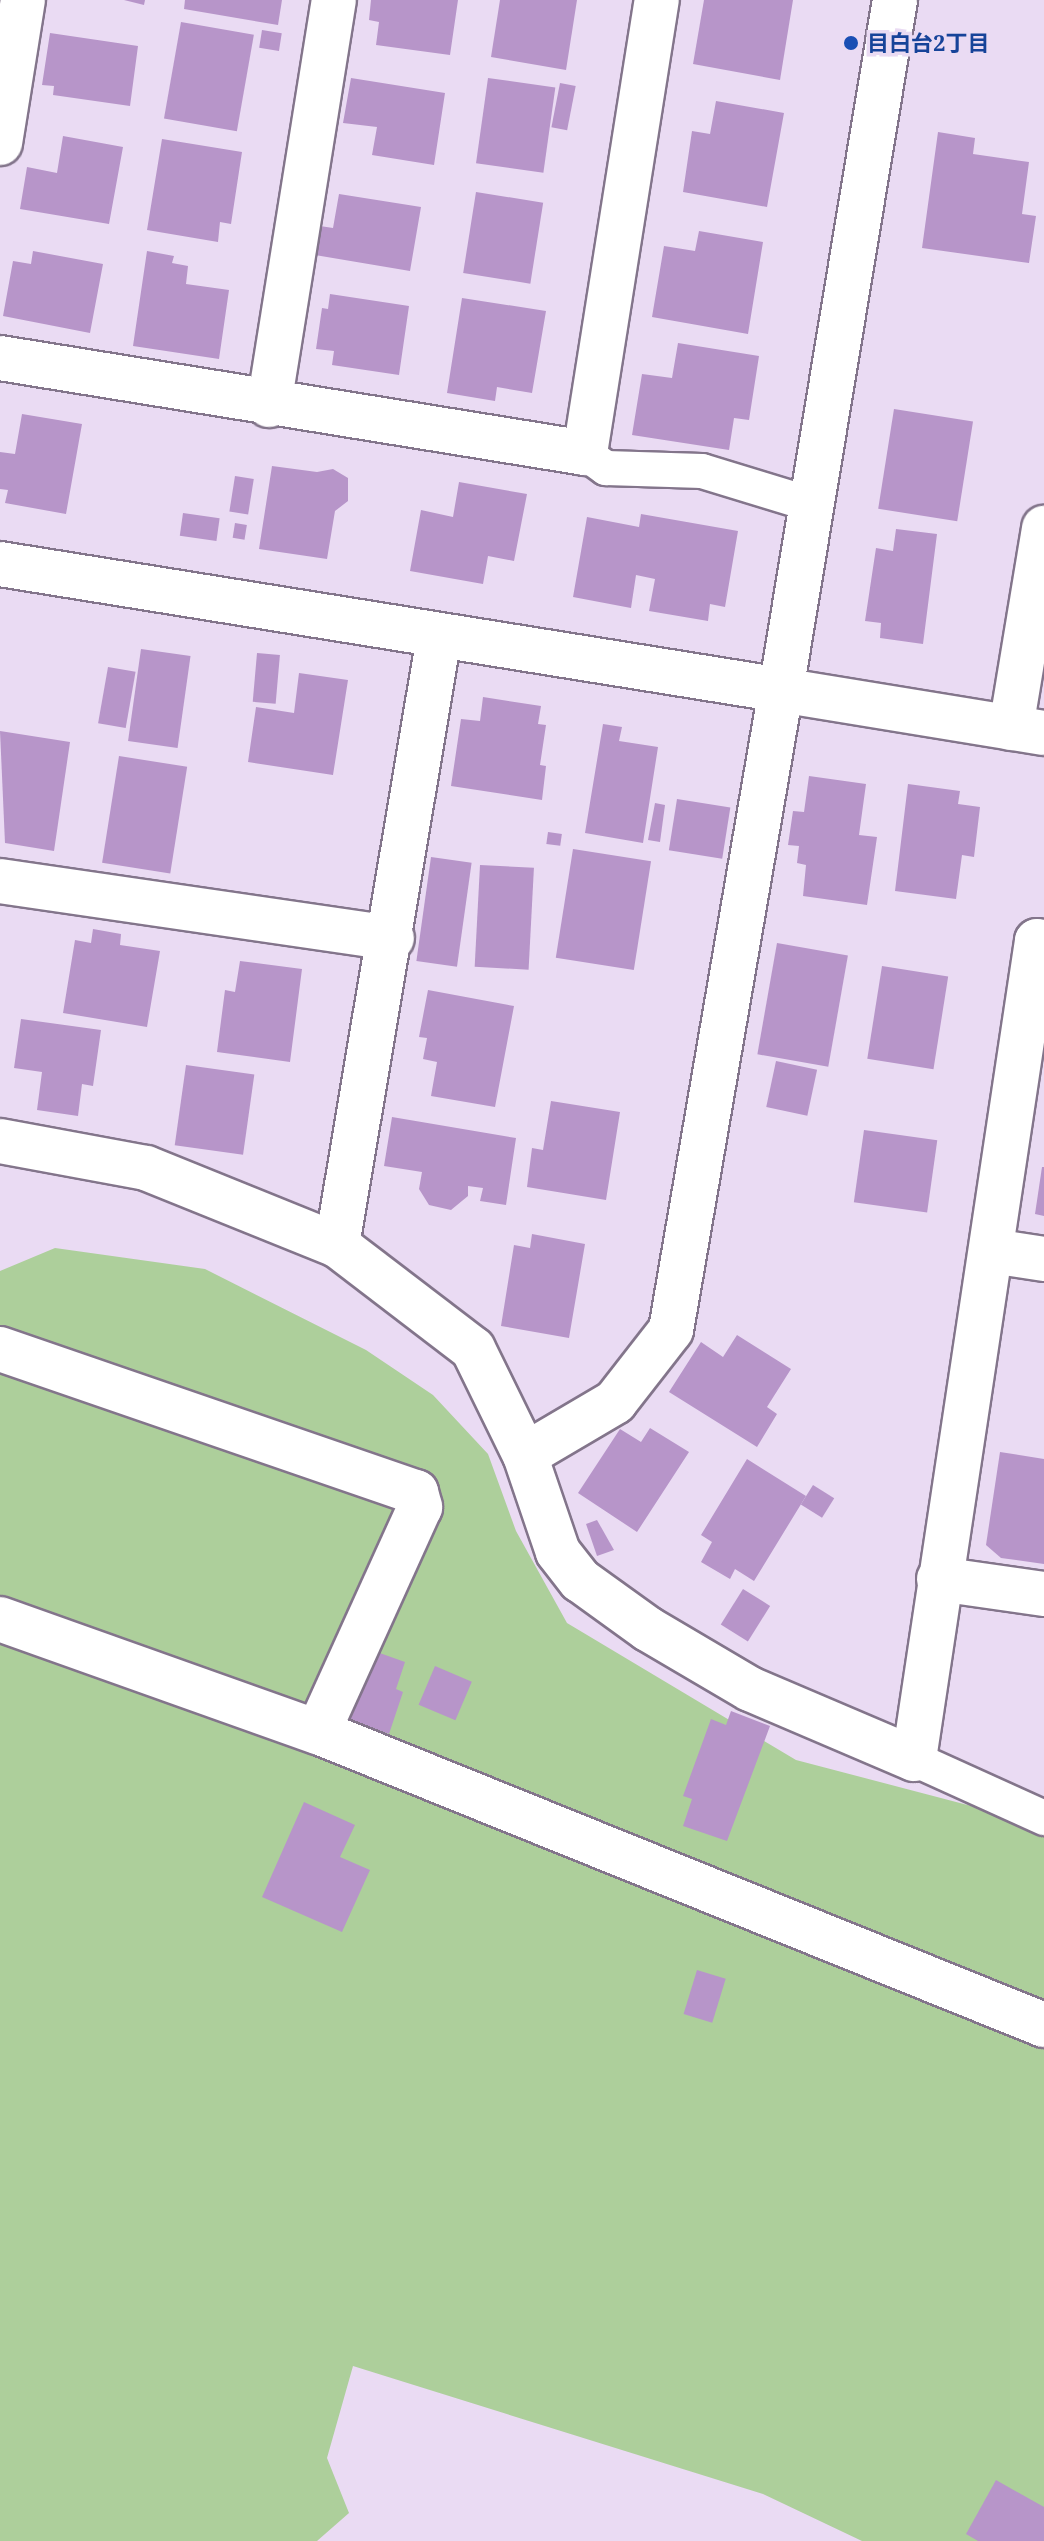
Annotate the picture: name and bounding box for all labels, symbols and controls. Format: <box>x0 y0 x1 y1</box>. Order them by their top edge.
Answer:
place label: 目白台2丁目 <box>867 30 989 56</box>
marker: 目白台2丁目 <box>842 34 860 52</box>

